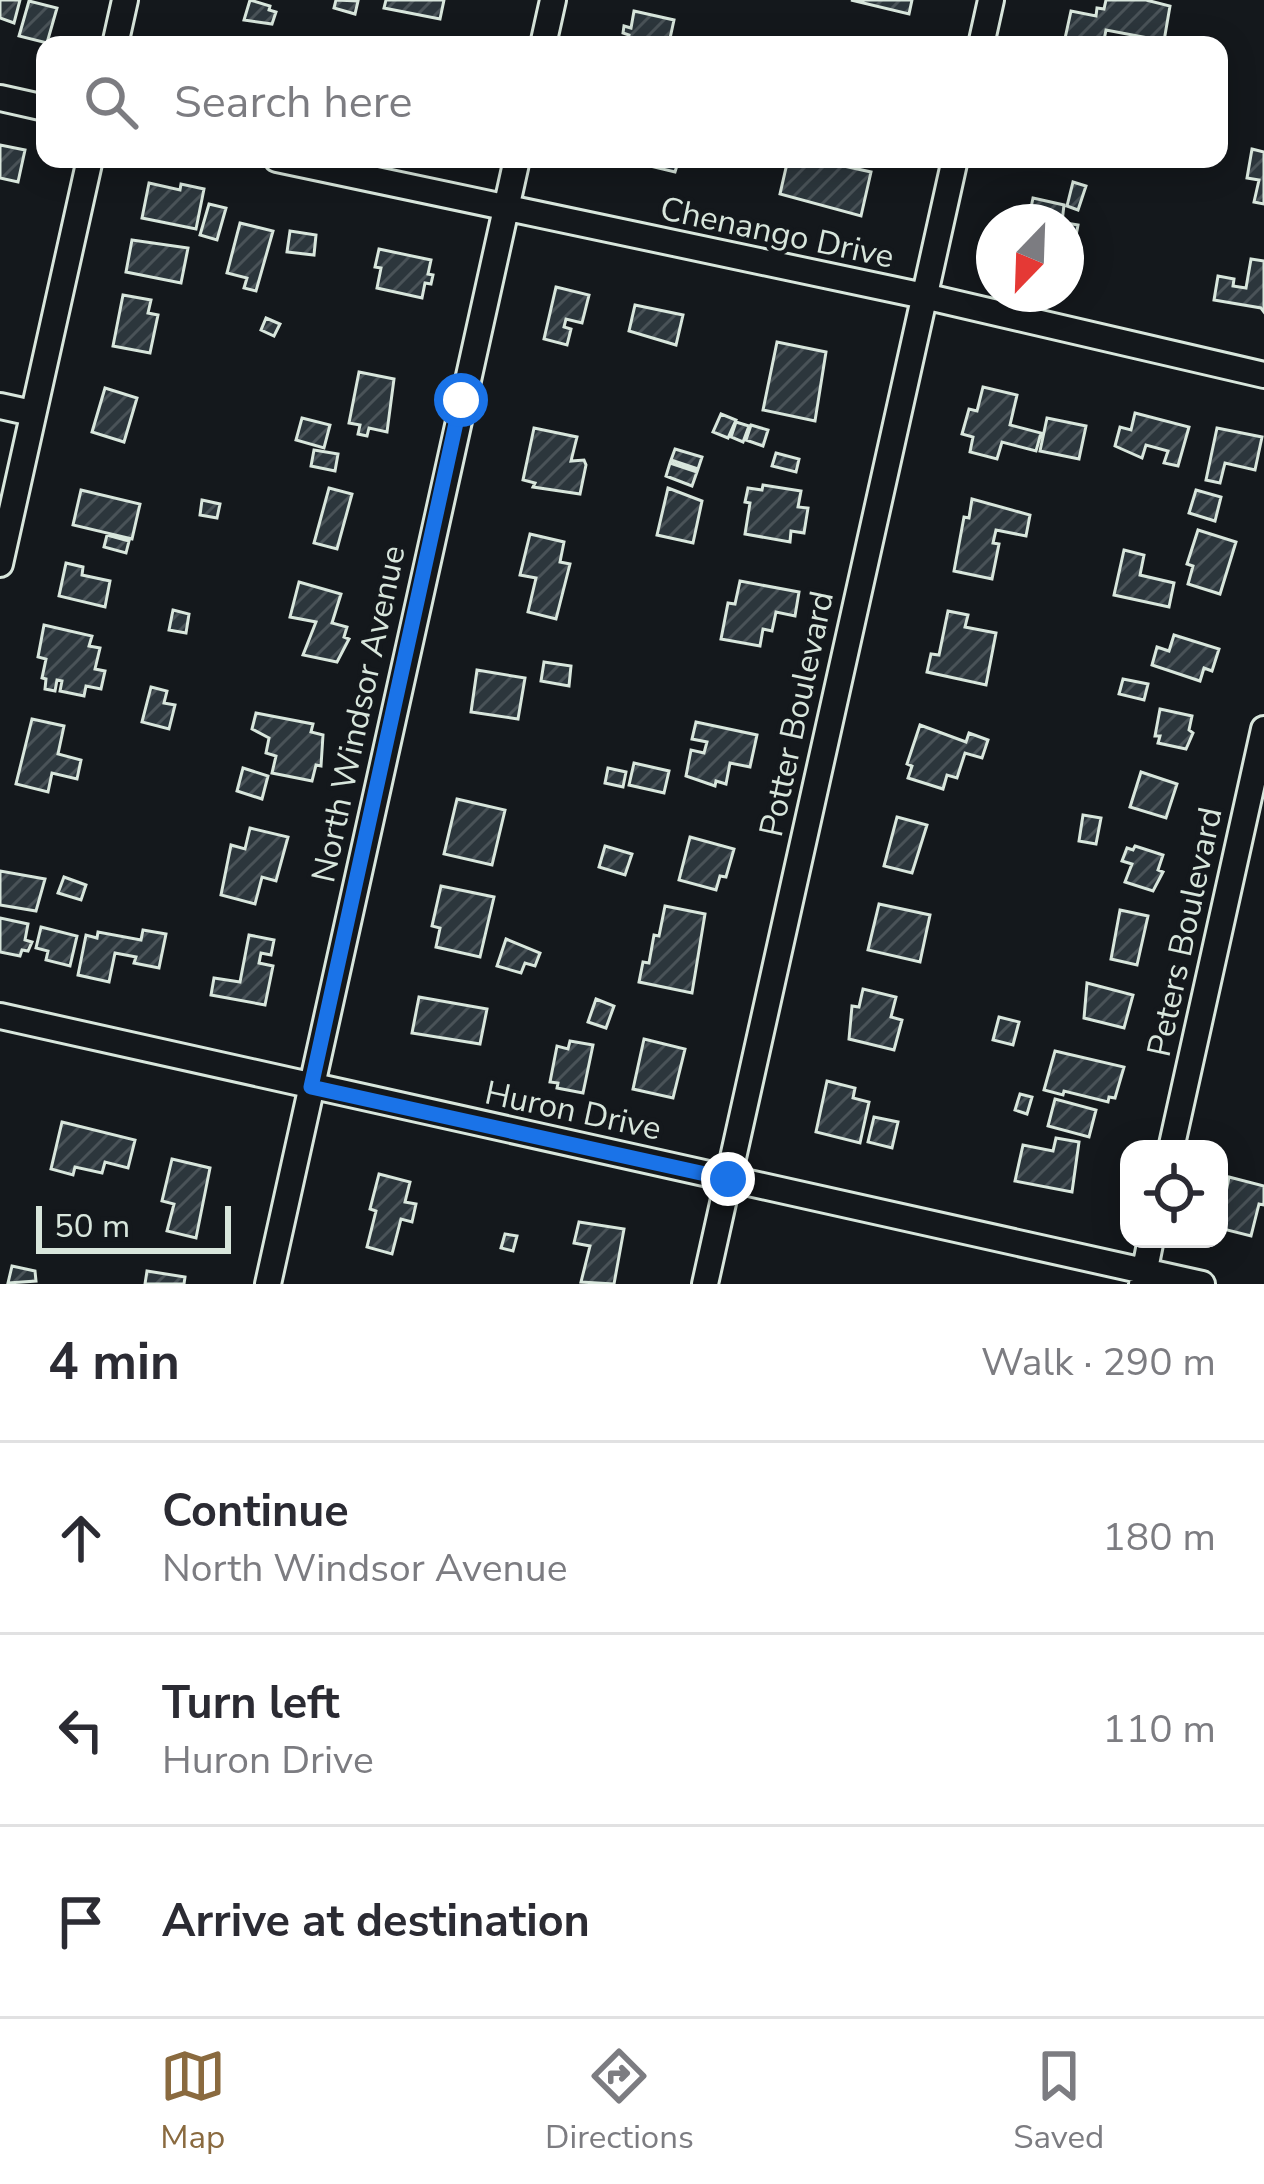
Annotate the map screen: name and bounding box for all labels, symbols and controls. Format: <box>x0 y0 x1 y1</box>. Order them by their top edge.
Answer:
search box <box>36 36 1228 168</box>
icon: search <box>78 69 144 135</box>
text: Search here <box>174 72 413 133</box>
street label: Chenango Drive <box>656 186 898 280</box>
north arrow <box>976 204 1084 312</box>
route start <box>434 373 488 427</box>
street label: North Windsor Avenue <box>301 542 417 886</box>
street label: Potter Boulevard <box>749 587 845 841</box>
street label: Peters Boulevard <box>1137 803 1233 1061</box>
street label: Huron Drive <box>481 1070 665 1152</box>
map controls <box>1120 1140 1228 1248</box>
button: locate <box>1120 1140 1228 1248</box>
route end <box>701 1152 755 1206</box>
scale bar <box>36 1200 231 1253</box>
text: 50 m <box>54 1204 130 1249</box>
text: 4 min <box>48 1327 180 1397</box>
text: Walk · 290 m <box>981 1336 1216 1389</box>
text: Continue <box>162 1481 349 1542</box>
icon: ahead <box>48 1505 114 1571</box>
text: 180 m <box>1102 1511 1216 1564</box>
text: North Windsor Avenue <box>162 1542 567 1595</box>
text: Turn left <box>162 1673 340 1734</box>
icon: left <box>48 1697 114 1763</box>
text: 110 m <box>1102 1703 1216 1756</box>
text: Huron Drive <box>162 1734 374 1787</box>
icon: arrive <box>48 1889 114 1955</box>
text: Arrive at destination <box>162 1891 590 1952</box>
tab: Map <box>160 2043 226 2160</box>
tab: Directions <box>545 2043 694 2160</box>
tab: Saved <box>1013 2043 1104 2160</box>

